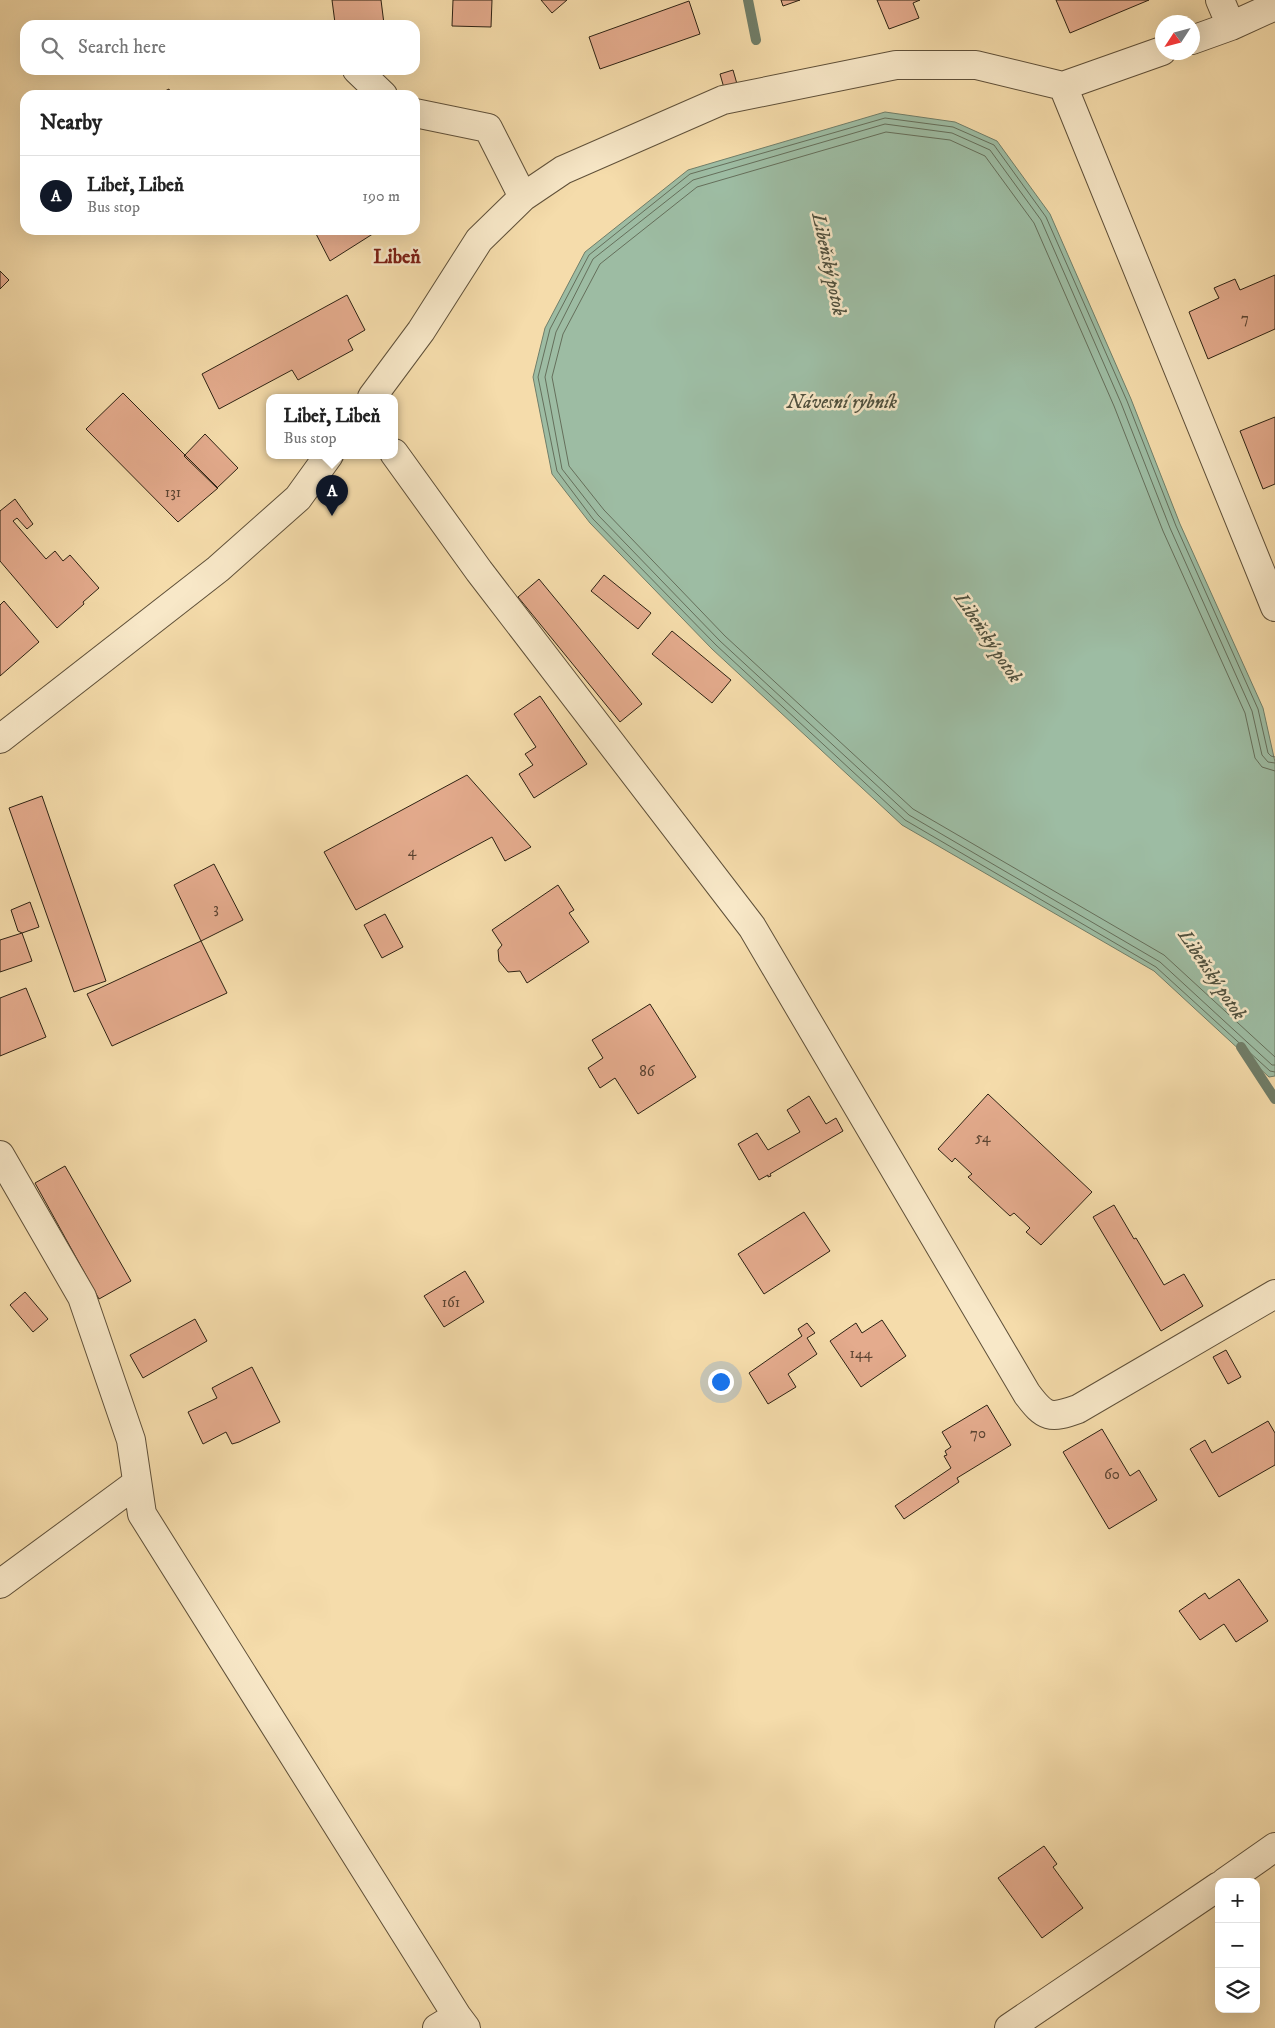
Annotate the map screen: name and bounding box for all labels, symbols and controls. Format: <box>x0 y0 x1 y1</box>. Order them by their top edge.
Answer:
north arrow <box>1155 15 1200 60</box>
search box <box>20 20 420 75</box>
icon: search <box>38 34 66 62</box>
text: Search here <box>78 36 166 59</box>
text: Nearby <box>40 110 102 136</box>
text: Libeř, Libeň <box>87 174 184 197</box>
text: A <box>51 186 61 206</box>
text: 190 m <box>362 186 400 206</box>
text: Bus stop <box>87 197 140 217</box>
water label: Libeňský potok <box>805 210 851 318</box>
district label: Libeň <box>373 245 421 270</box>
house number: 7 <box>1241 309 1249 328</box>
water label: Návesní rybník <box>786 391 897 414</box>
popup <box>266 394 398 459</box>
text: Libeř, Libeň <box>284 405 380 428</box>
text: Bus stop <box>284 428 336 448</box>
pin: A <box>316 475 348 516</box>
house number: 131 <box>165 483 181 502</box>
water label: Libeňský potok <box>948 587 1026 688</box>
house number: 4 <box>408 842 417 861</box>
house number: 3 <box>213 899 219 918</box>
water label: Libeňský potok <box>1172 924 1250 1025</box>
house number: 86 <box>639 1062 656 1081</box>
house number: 54 <box>975 1128 991 1147</box>
house number: 161 <box>442 1293 460 1312</box>
house number: 144 <box>850 1344 873 1363</box>
your location <box>708 1369 734 1395</box>
house number: 70 <box>970 1424 986 1443</box>
house number: 60 <box>1104 1465 1120 1484</box>
map controls <box>1215 1878 1260 2013</box>
button: + <box>1215 1878 1260 1923</box>
button: − <box>1215 1923 1260 1968</box>
button: layers <box>1215 1968 1260 2013</box>

